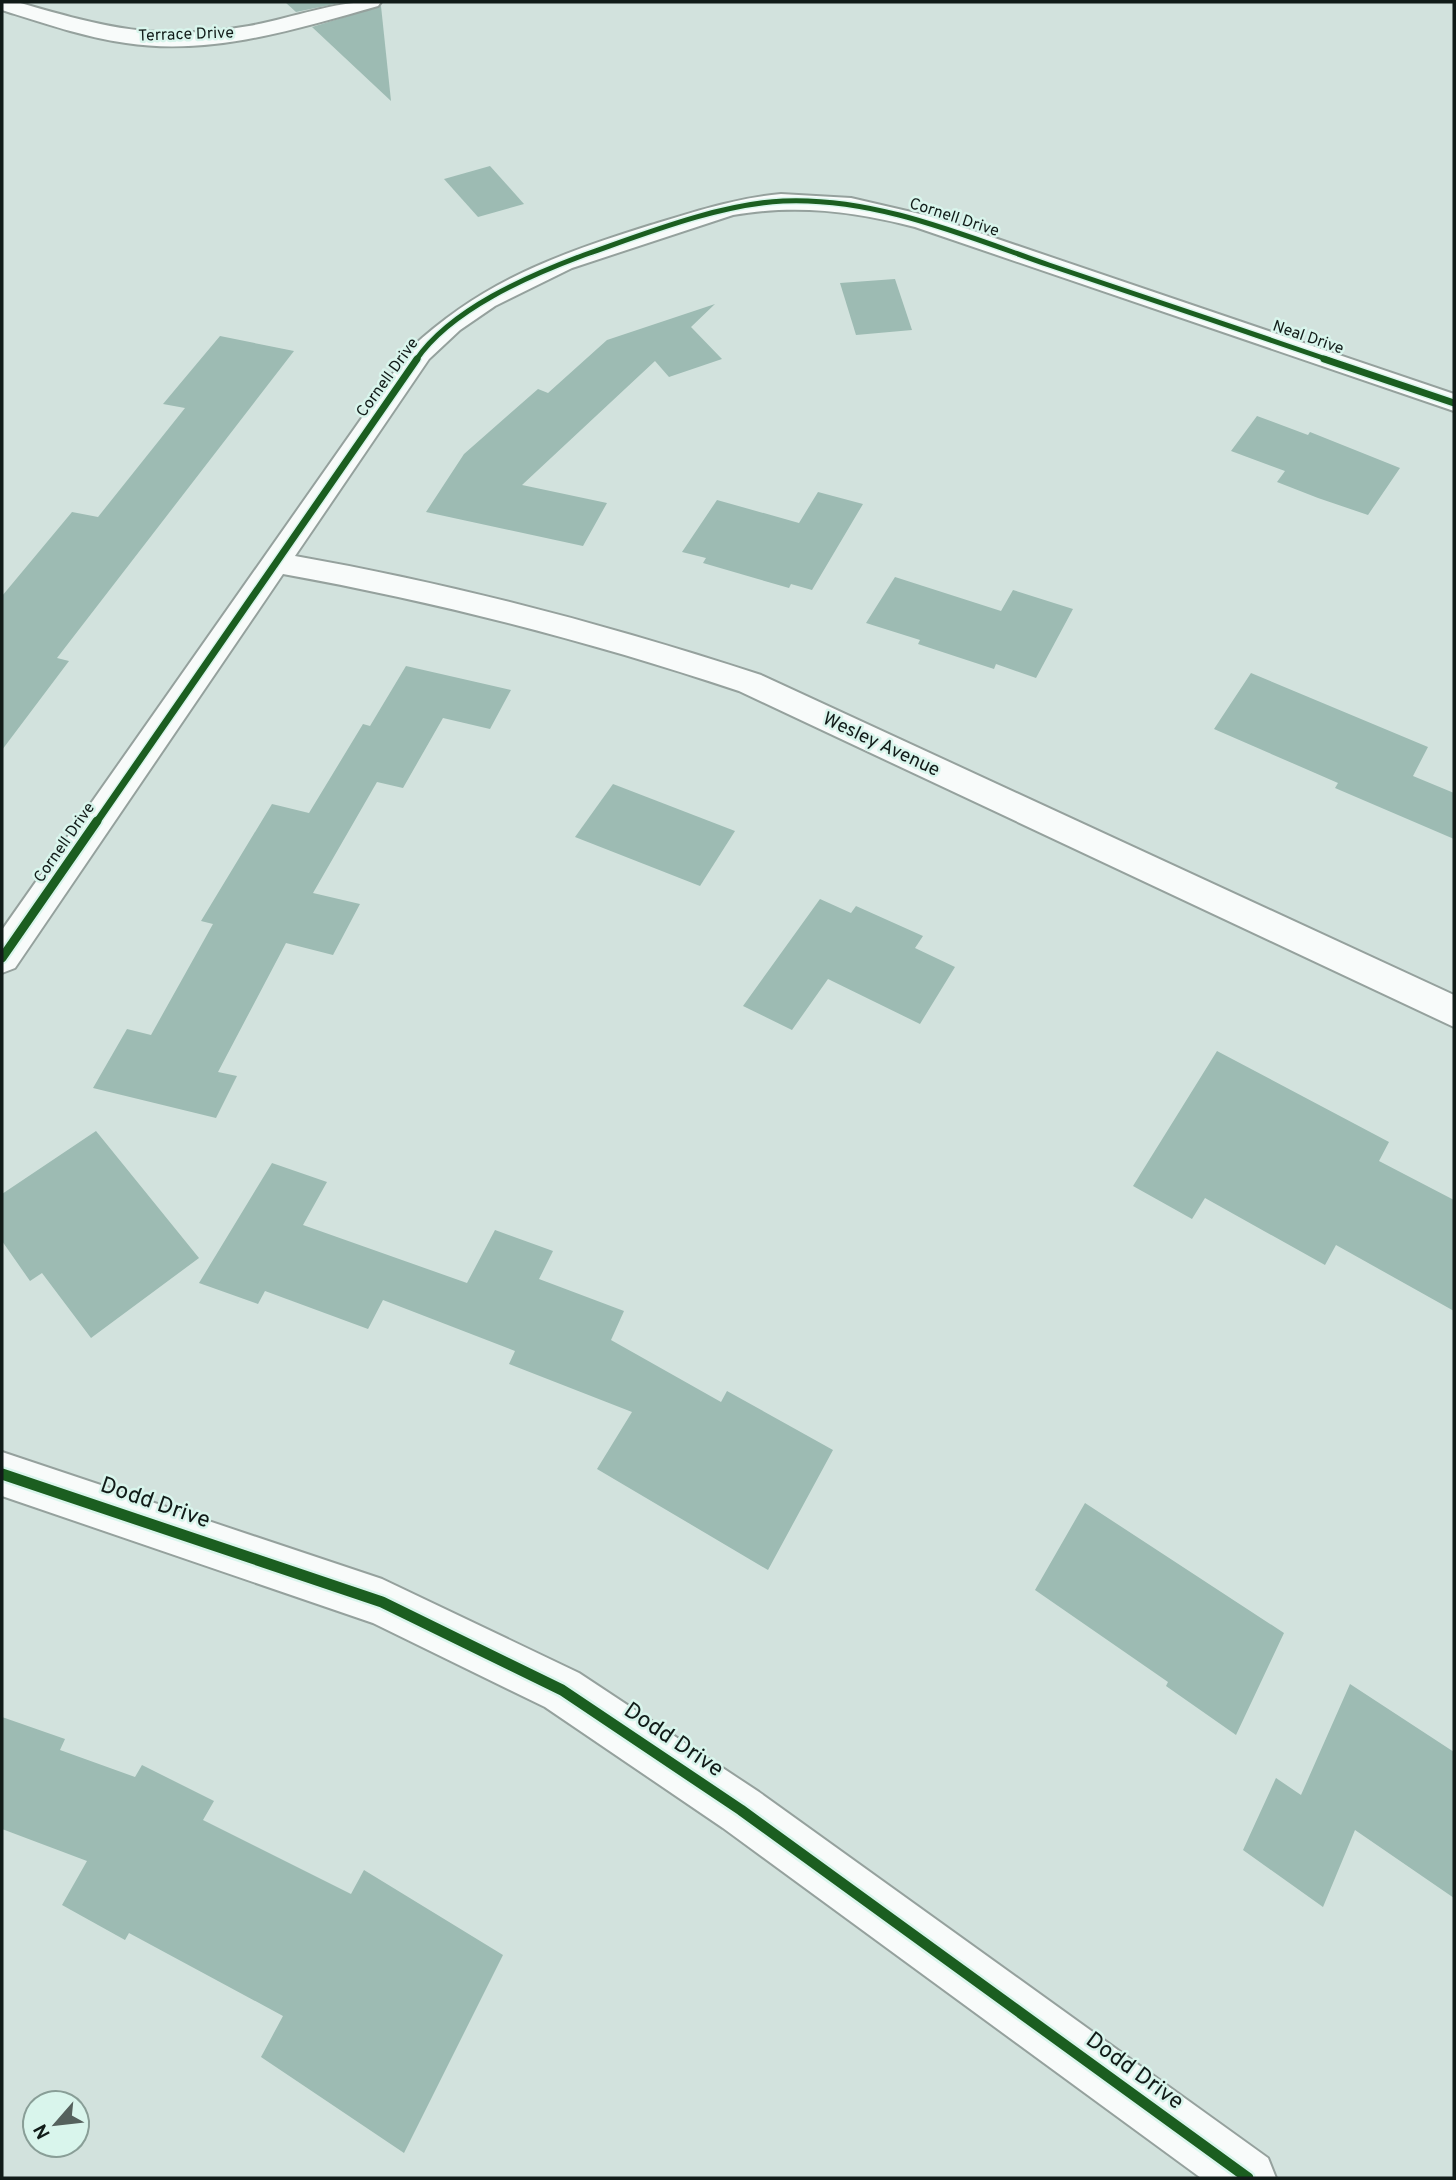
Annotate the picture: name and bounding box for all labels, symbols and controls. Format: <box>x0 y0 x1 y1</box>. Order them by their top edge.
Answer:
street label: Terrace Drive <box>138 23 234 47</box>
street label: Cornell Drive <box>907 194 1001 242</box>
street label: Neal Drive <box>1270 316 1346 360</box>
street label: Cornell Drive <box>352 334 424 422</box>
street label: Wesley Avenue <box>819 707 943 783</box>
street label: Cornell Drive <box>30 799 100 887</box>
street label: Dodd Drive <box>96 1472 214 1536</box>
street label: Dodd Drive <box>617 1697 729 1785</box>
street label: Dodd Drive <box>1079 2027 1189 2117</box>
north arrow <box>21 2089 91 2159</box>
text: N <box>29 2119 57 2143</box>

